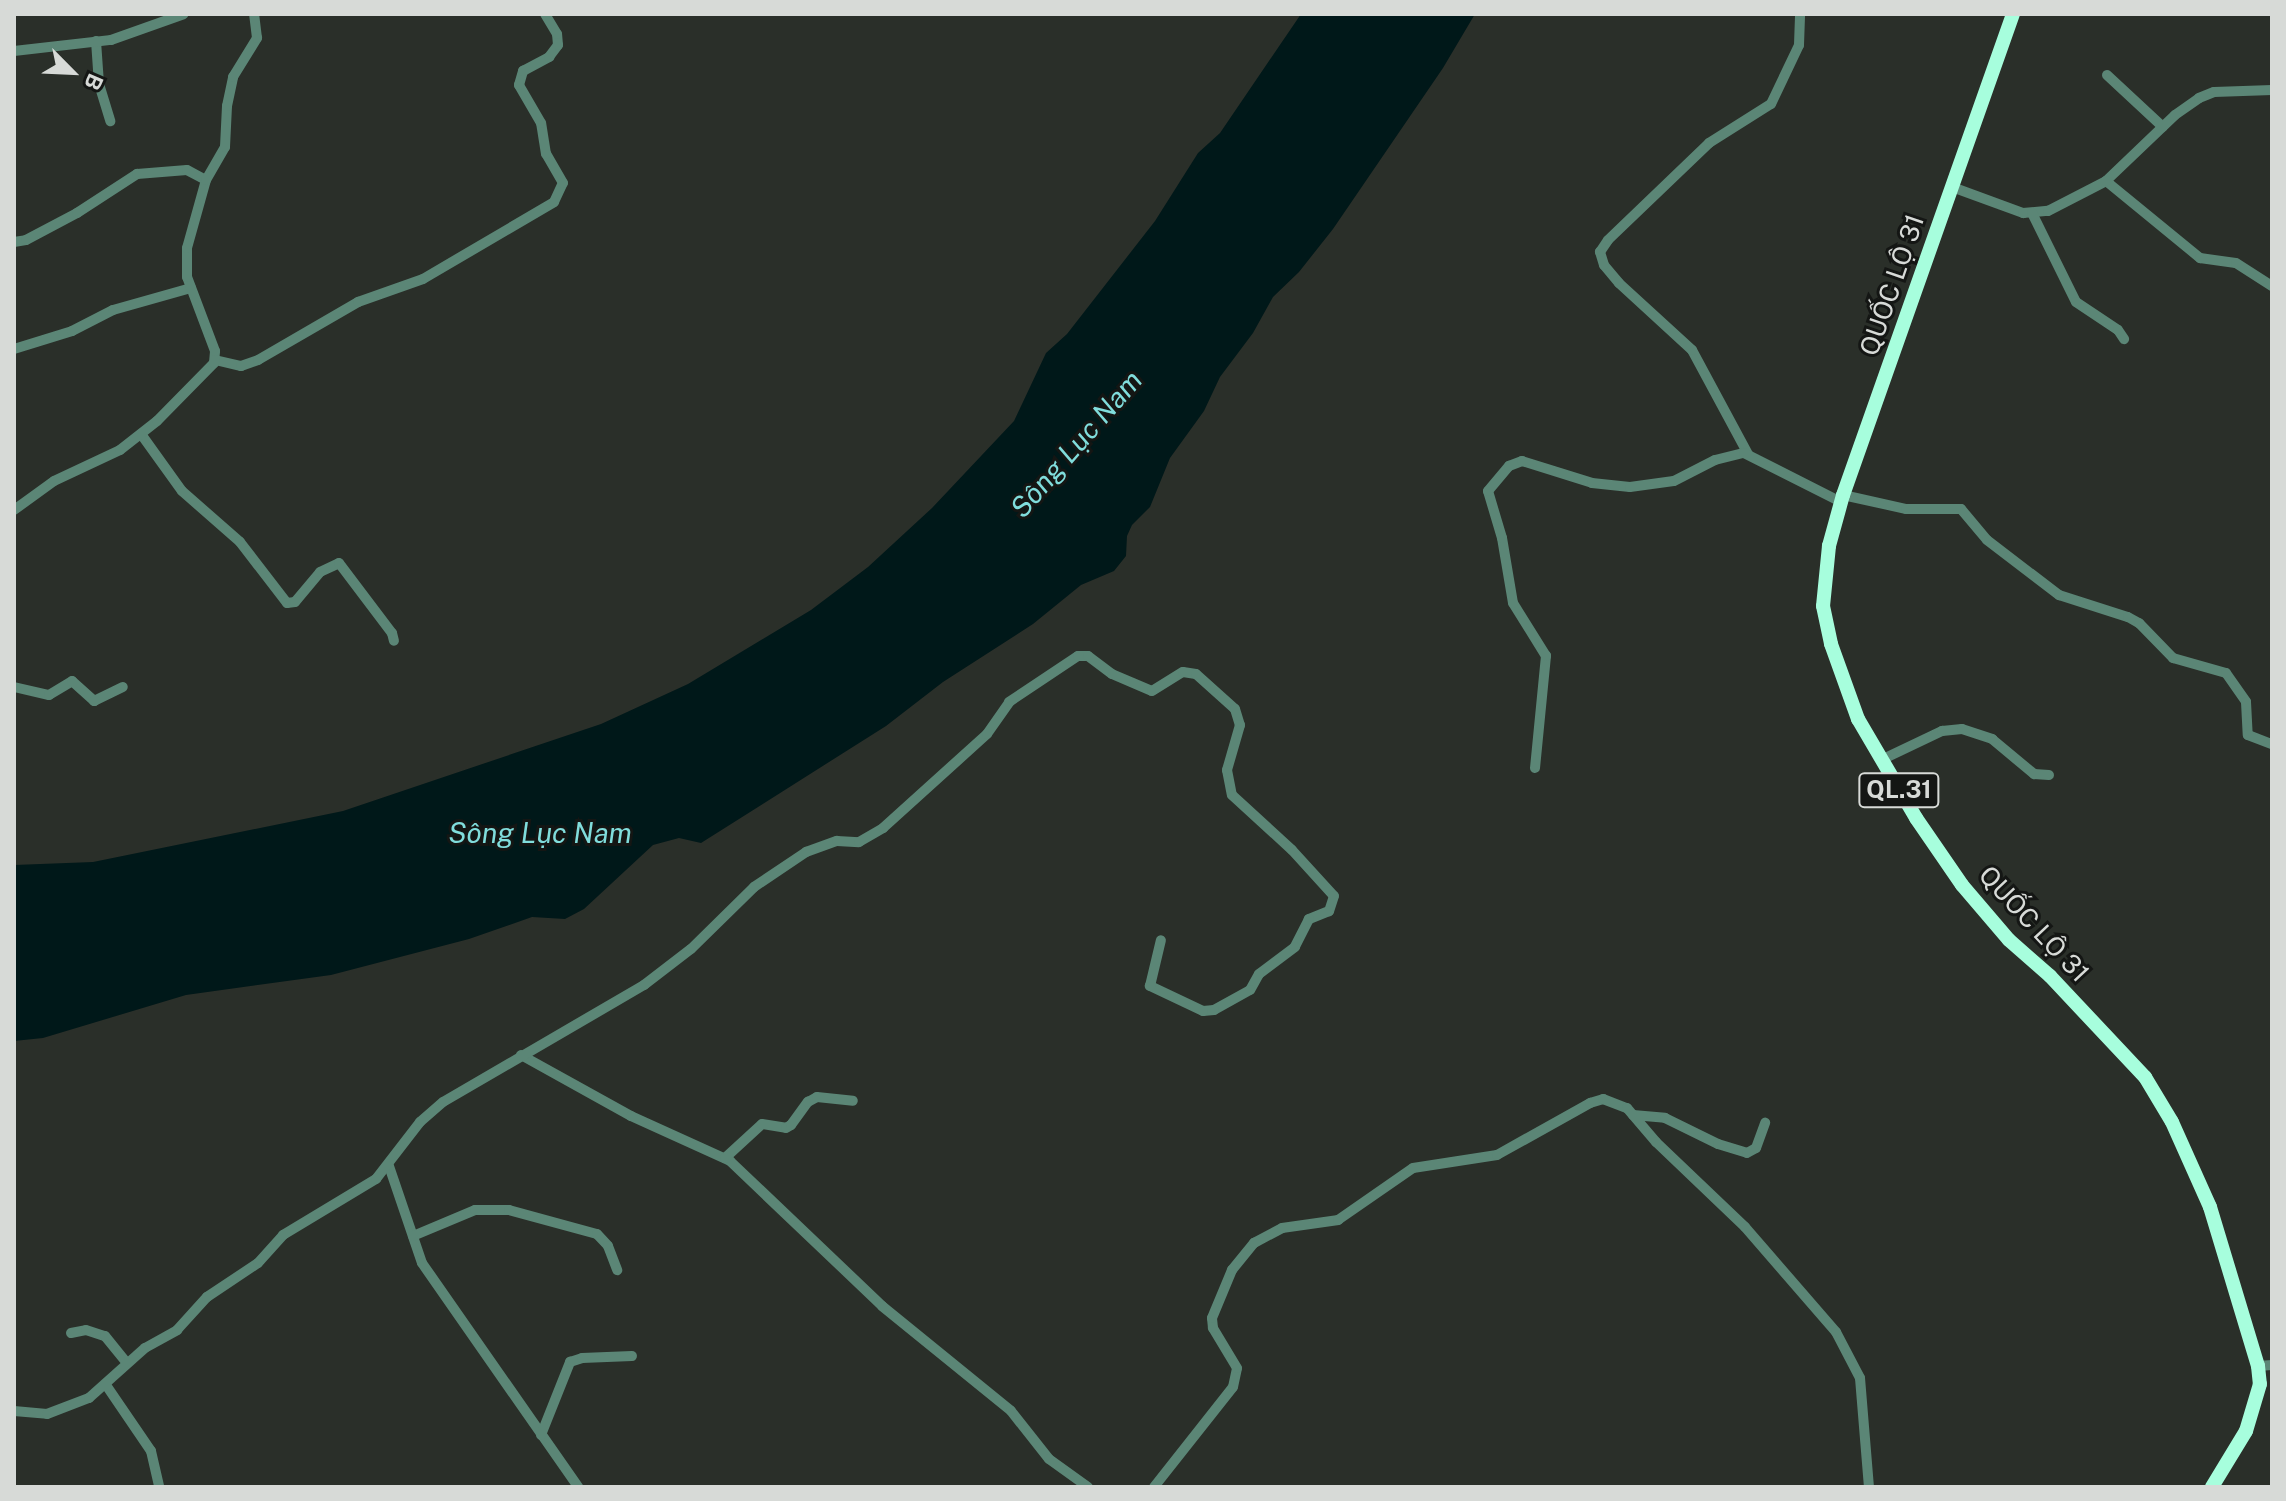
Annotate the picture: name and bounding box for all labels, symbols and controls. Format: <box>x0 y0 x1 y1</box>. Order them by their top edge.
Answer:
north arrow <box>32 32 112 112</box>
text: B <box>79 70 109 94</box>
street label: QUỐC LỘ 31 <box>1853 210 1931 360</box>
water label: Sông Lục Nam <box>1003 364 1149 524</box>
road number: QL.31 <box>1857 770 1941 810</box>
water label: Sông Lục Nam <box>448 816 632 850</box>
street label: QUỐC LỘ 31 <box>1972 859 2096 989</box>

